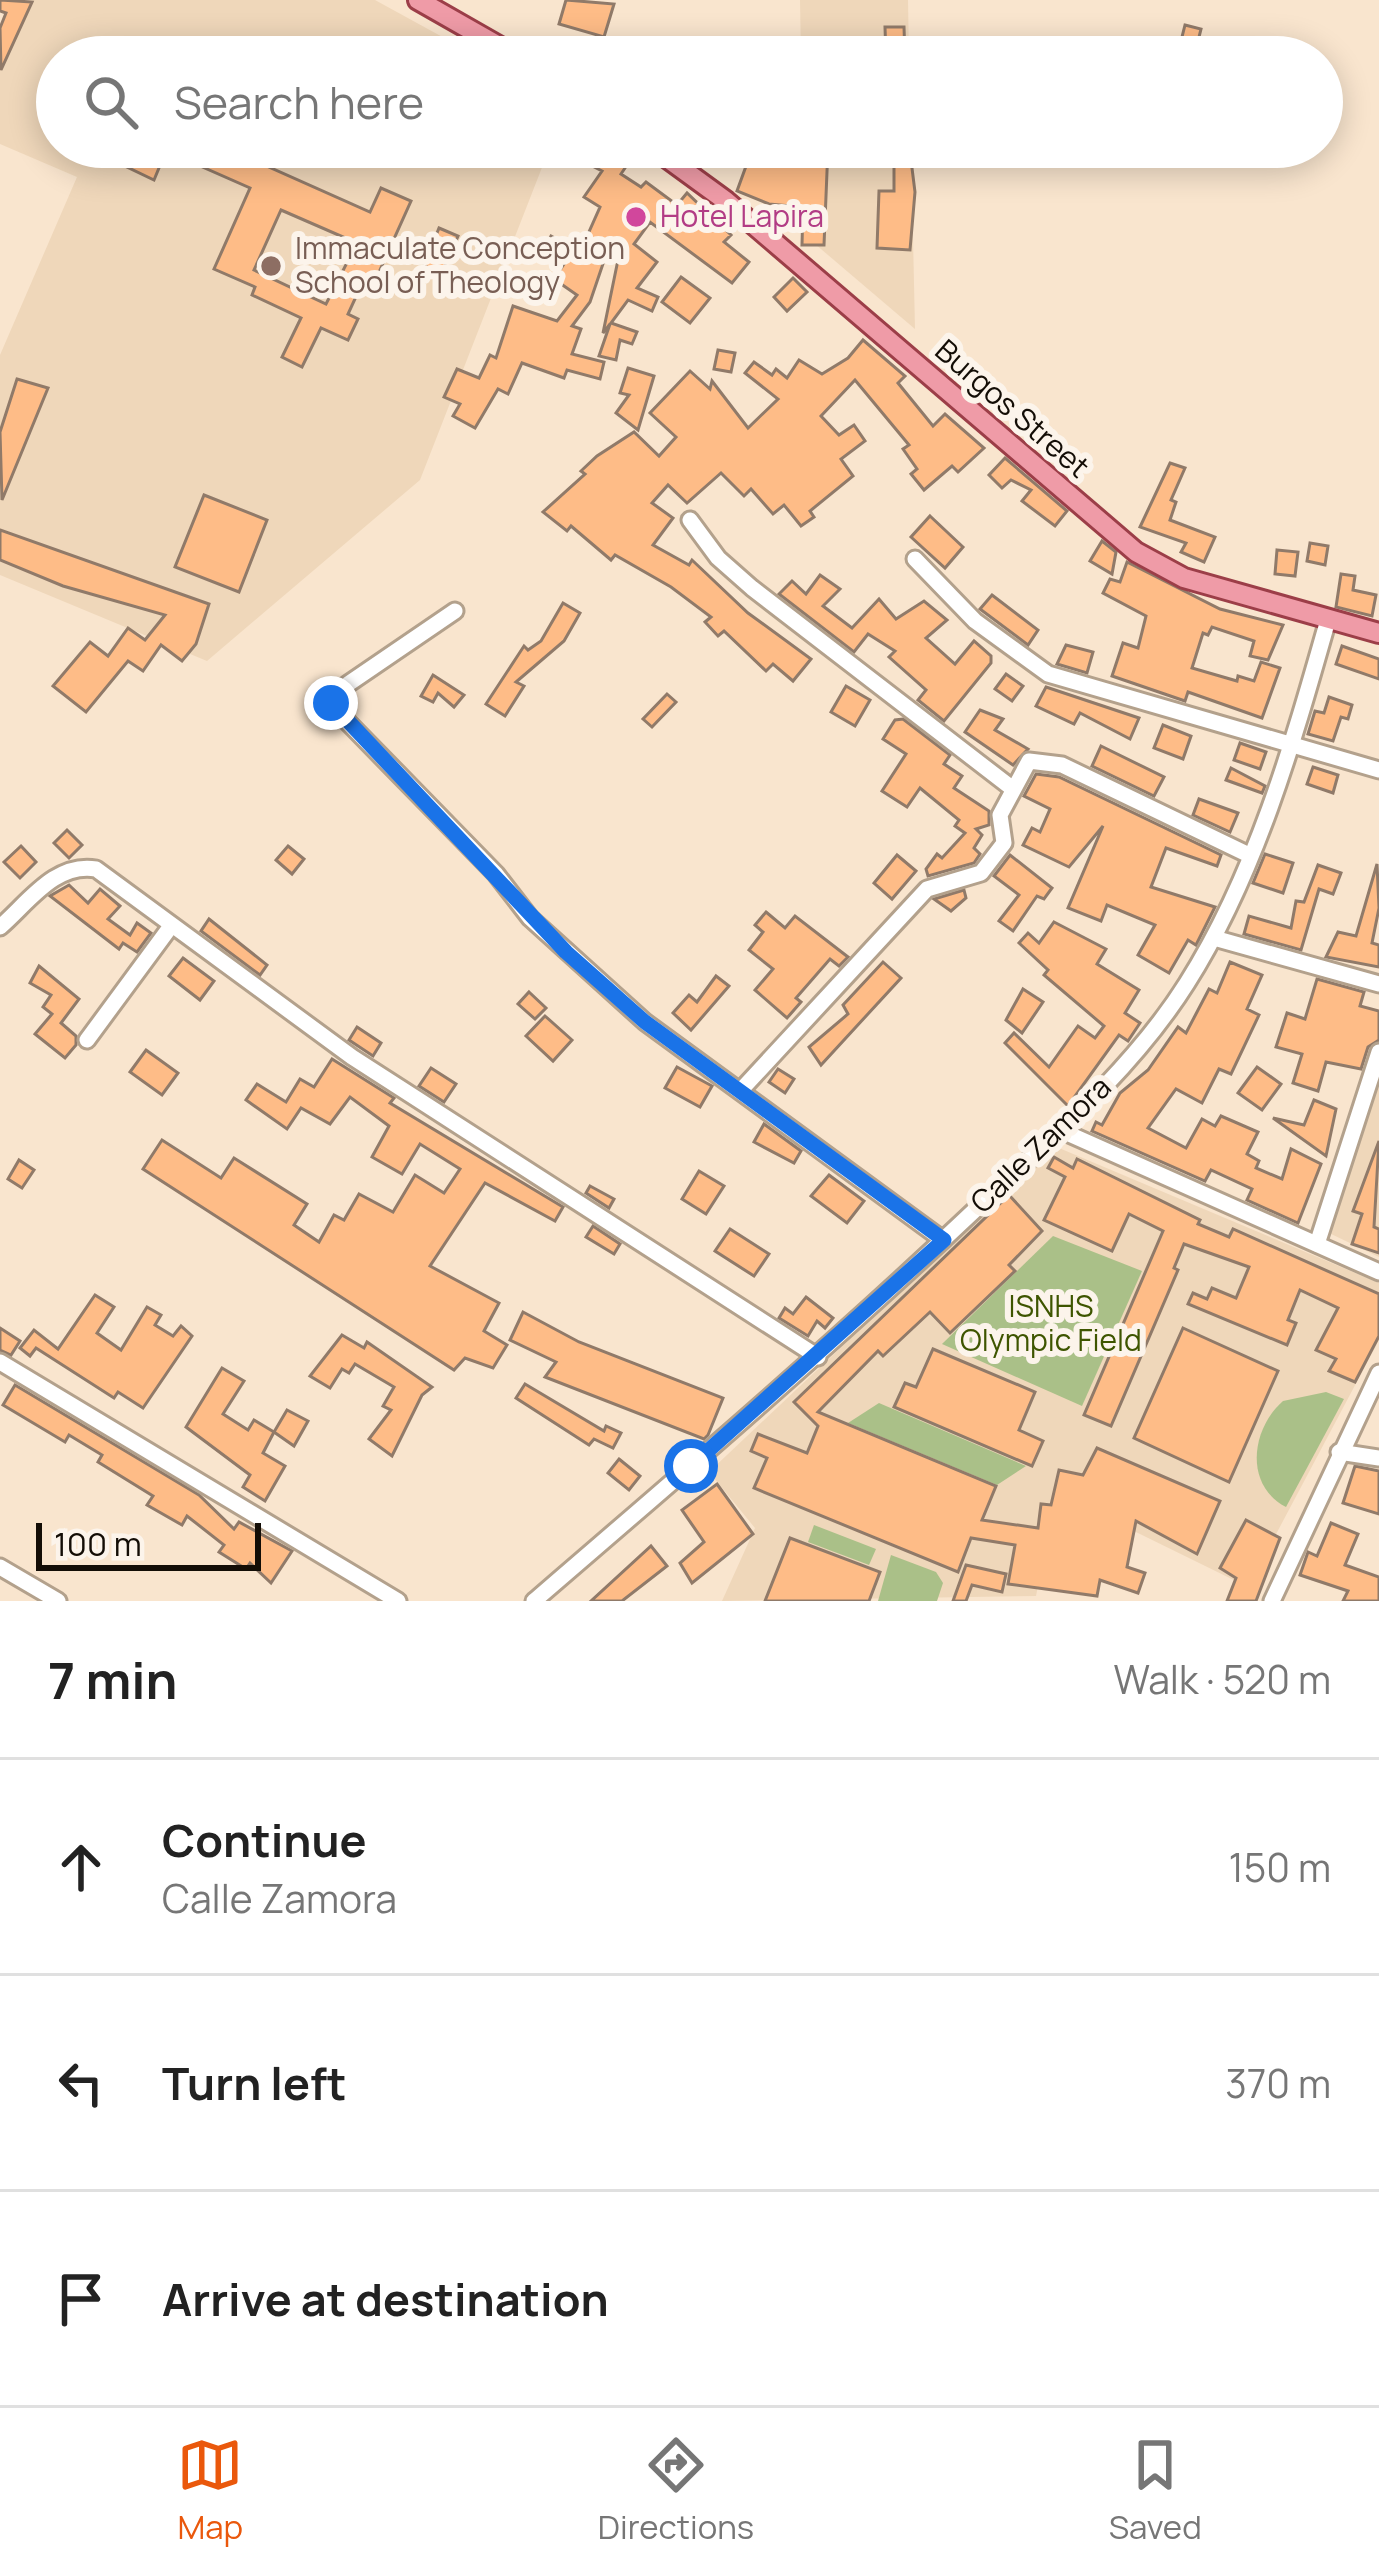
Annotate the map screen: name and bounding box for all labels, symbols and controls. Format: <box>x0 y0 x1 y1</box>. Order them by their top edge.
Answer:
search box <box>36 36 1343 168</box>
icon: search <box>78 69 144 135</box>
text: Search here <box>174 71 424 133</box>
place label: Hotel Lapira <box>660 195 824 236</box>
marker: Hotel Lapira <box>623 204 649 230</box>
place label: Immaculate Conception School of Theology <box>295 227 625 302</box>
marker: Immaculate Conception School of Theology <box>258 253 284 279</box>
street label: Burgos Street <box>927 330 1099 486</box>
route end <box>304 676 358 730</box>
street label: Calle Zamora <box>961 1066 1119 1221</box>
park label: ISNHS Olympic Field <box>960 1285 1142 1360</box>
route start <box>664 1439 718 1493</box>
scale bar <box>36 1517 261 1570</box>
text: 100 m <box>54 1521 142 1566</box>
text: 7 min <box>48 1645 177 1714</box>
text: Walk · 520 m <box>1113 1652 1331 1706</box>
text: Continue <box>162 1809 367 1871</box>
icon: ahead <box>48 1834 114 1900</box>
text: 150 m <box>1229 1840 1331 1894</box>
text: Calle Zamora <box>162 1871 397 1925</box>
icon: left <box>48 2050 114 2116</box>
text: Turn left <box>162 2052 347 2114</box>
text: 370 m <box>1225 2056 1331 2110</box>
icon: arrive <box>48 2266 114 2332</box>
text: Arrive at destination <box>162 2268 609 2330</box>
tab: Map <box>177 2432 243 2549</box>
tab: Directions <box>598 2432 754 2549</box>
tab: Saved <box>1109 2432 1202 2549</box>

